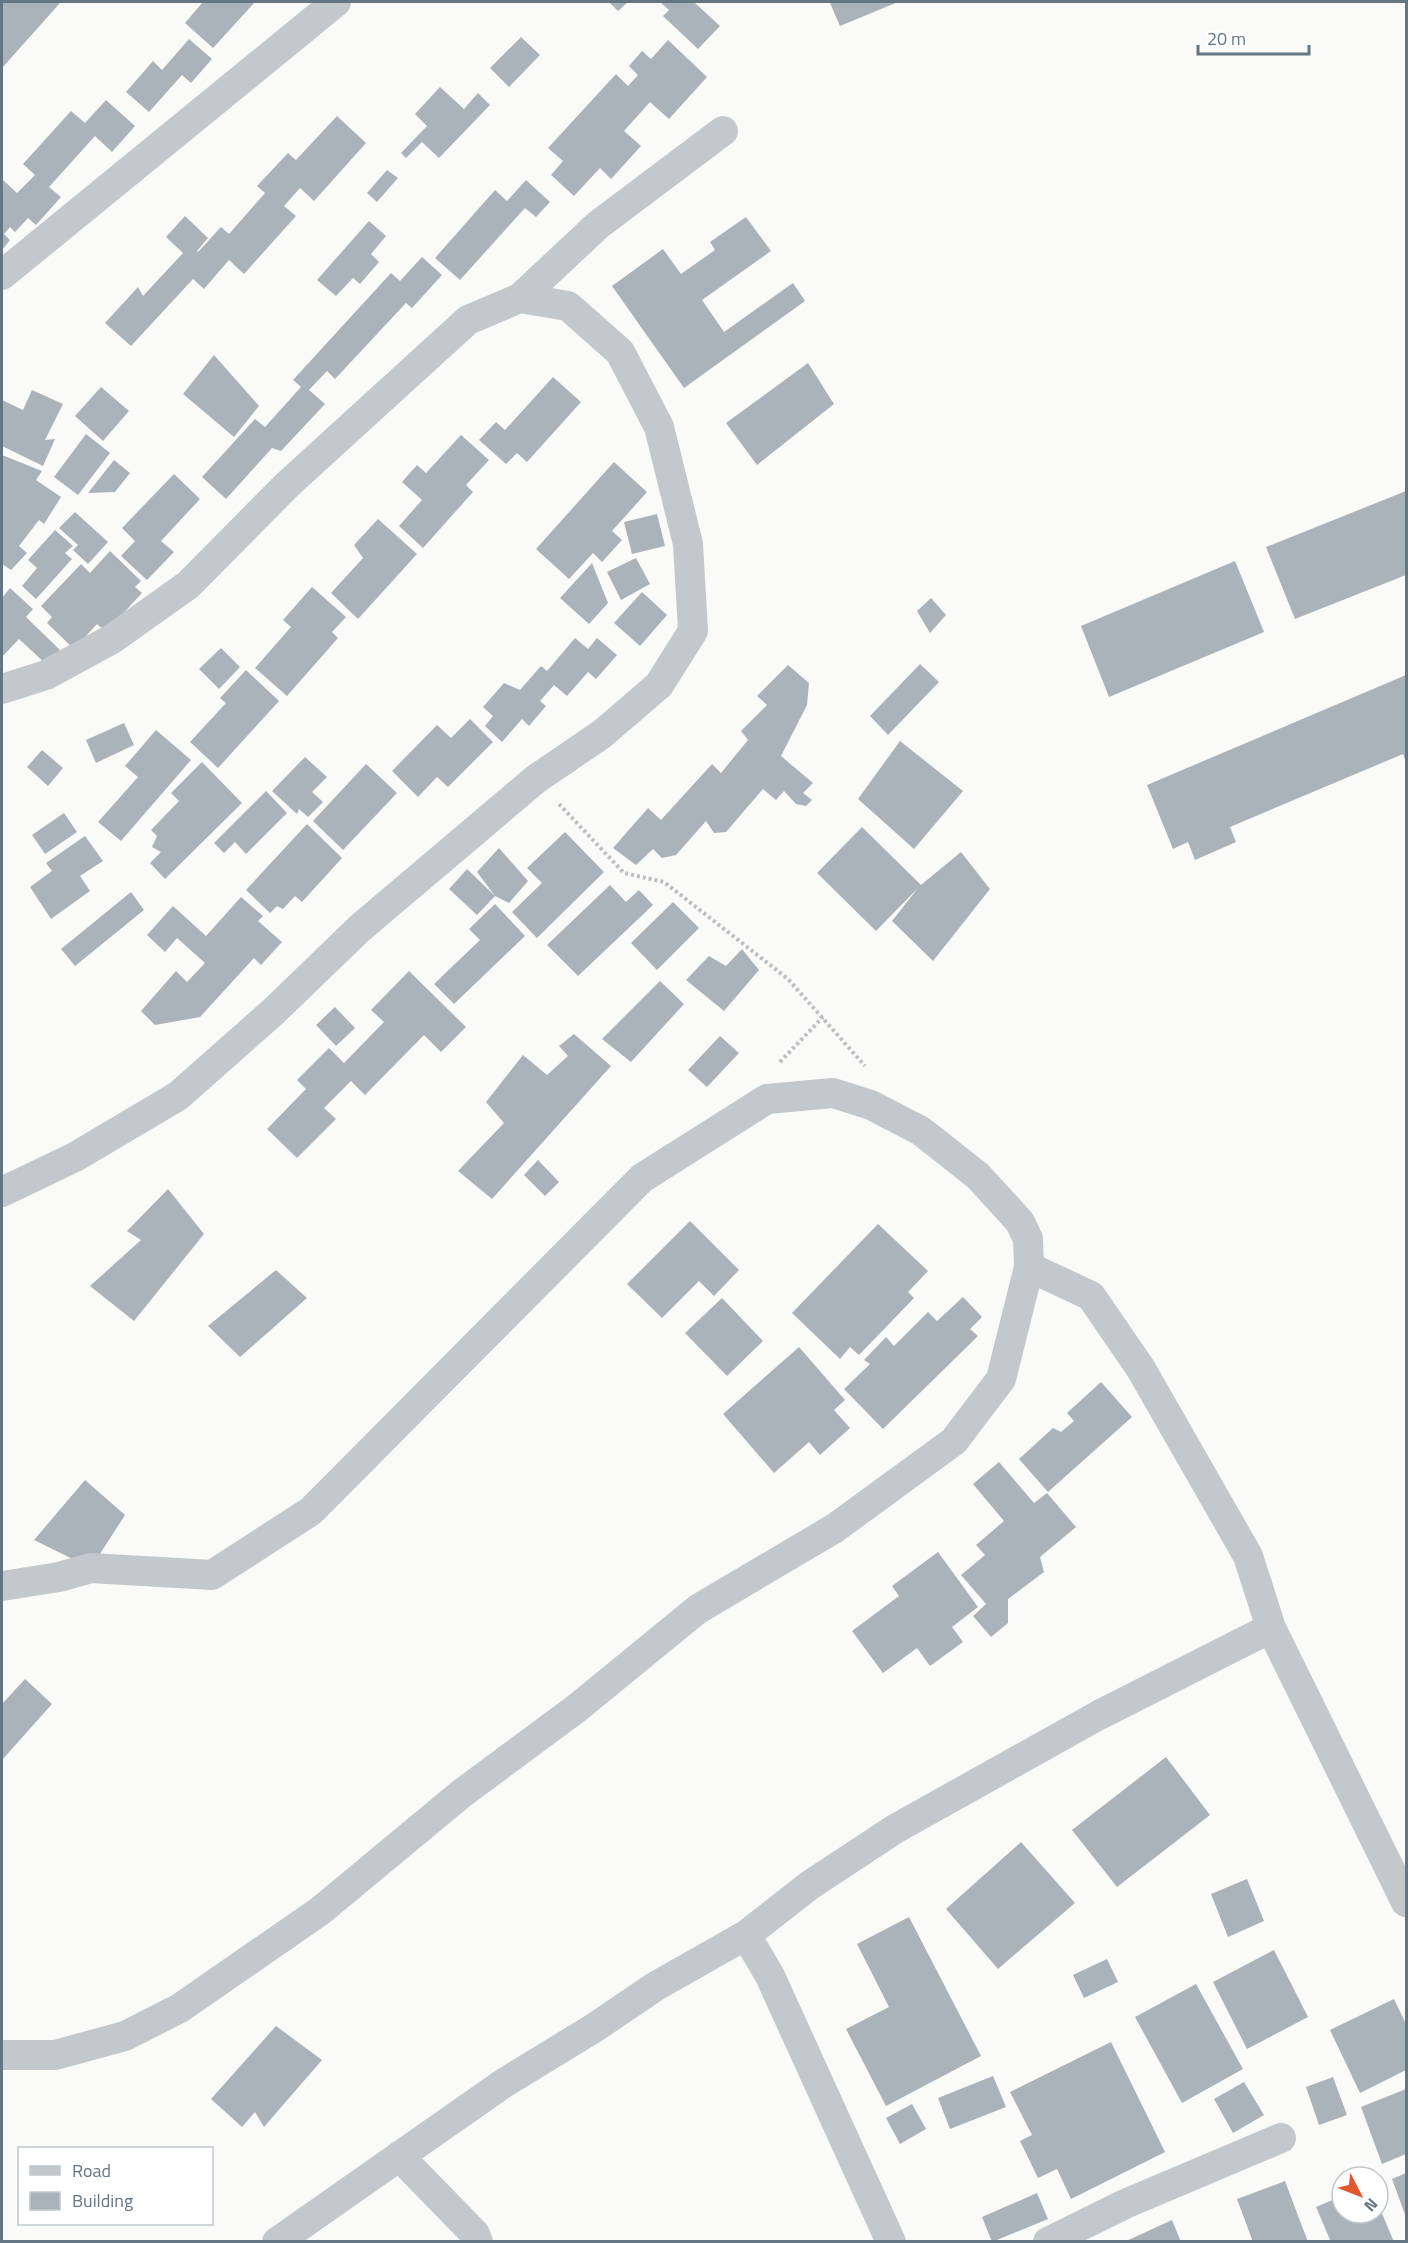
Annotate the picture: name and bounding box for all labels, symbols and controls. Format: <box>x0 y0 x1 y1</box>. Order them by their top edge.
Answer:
scale bar <box>1198 18 1309 56</box>
text: 20 m <box>1207 25 1246 52</box>
legend <box>18 2147 213 2225</box>
text: Road <box>72 2157 111 2184</box>
north arrow <box>1330 2165 1390 2225</box>
text: Building <box>72 2187 133 2214</box>
text: N <box>1359 2193 1384 2217</box>

